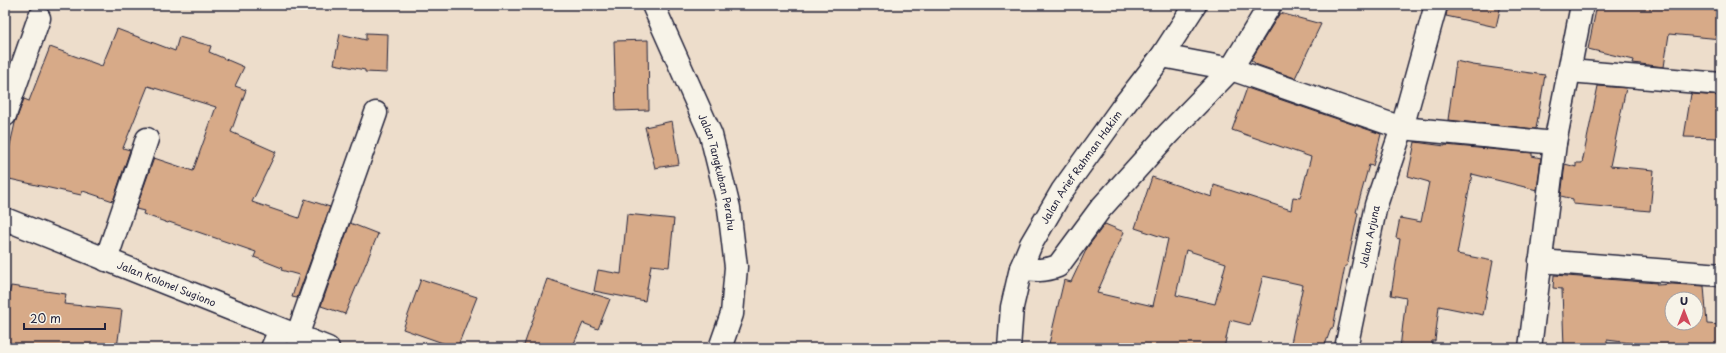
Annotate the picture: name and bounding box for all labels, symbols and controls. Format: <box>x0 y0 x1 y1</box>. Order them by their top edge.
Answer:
street label: Jalan Arief Rahman Hakim <box>1037 107 1125 226</box>
street label: Jalan Tangkuban Perahu <box>695 111 740 232</box>
street label: Jalan Arjuna <box>1355 204 1383 269</box>
street label: Jalan Kolonel Sugiono <box>115 257 219 310</box>
north arrow <box>1664 291 1704 331</box>
text: U <box>1680 292 1688 309</box>
scale bar <box>24 305 105 331</box>
text: 20 m <box>30 309 61 327</box>

